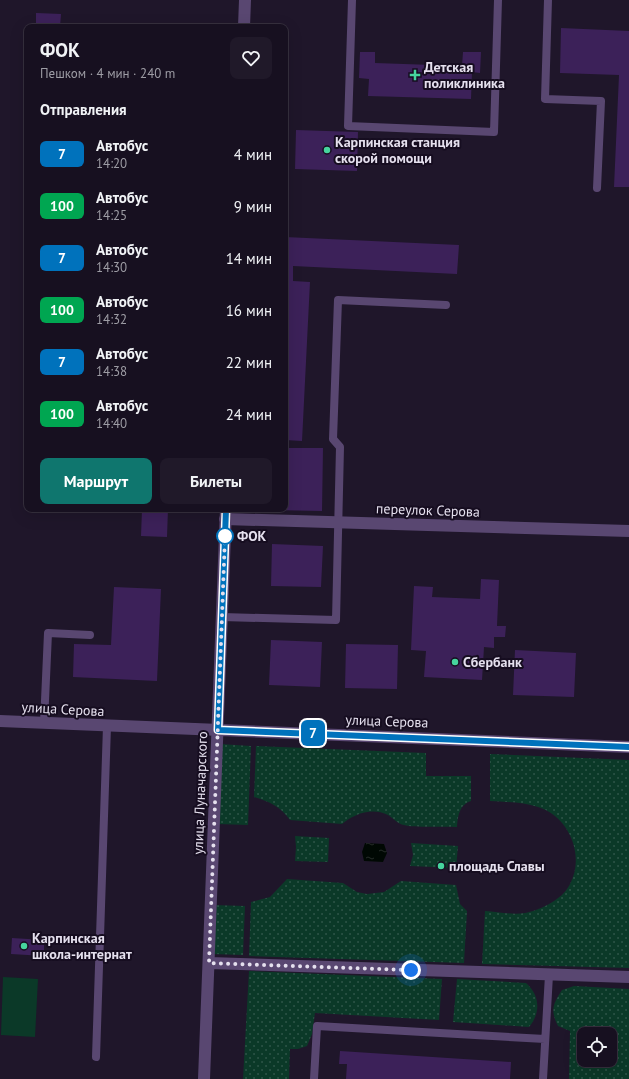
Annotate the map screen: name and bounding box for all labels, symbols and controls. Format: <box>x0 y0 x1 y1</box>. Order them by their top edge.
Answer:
button: heart <box>230 37 272 79</box>
text: ФОК <box>40 38 80 62</box>
place label: Детская поликлиника <box>424 58 505 92</box>
text: Пешком · 4 мин · 240 m <box>40 65 175 82</box>
marker: Детская поликлиника <box>409 69 421 81</box>
text: Отправления <box>40 100 127 119</box>
place label: Карпинская станция скорой помощи <box>335 133 460 167</box>
text: Автобус <box>96 136 148 155</box>
text: 7 <box>58 145 66 163</box>
text: 4 мин <box>234 145 272 164</box>
marker: Карпинская станция скорой помощи <box>322 145 332 155</box>
text: 14:20 <box>96 155 127 172</box>
text: Автобус <box>96 188 148 207</box>
text: 100 <box>50 197 74 215</box>
text: 9 мин <box>234 197 272 216</box>
text: 14:25 <box>96 207 127 224</box>
text: Автобус <box>96 240 148 259</box>
text: 7 <box>58 249 66 267</box>
text: 14 мин <box>226 249 272 268</box>
text: 14:30 <box>96 259 127 276</box>
text: Автобус <box>96 292 148 311</box>
text: 100 <box>50 301 74 319</box>
text: 16 мин <box>226 301 272 320</box>
text: 14:32 <box>96 311 127 328</box>
text: Автобус <box>96 344 148 363</box>
text: 7 <box>58 353 66 371</box>
text: 22 мин <box>226 353 272 372</box>
text: 14:38 <box>96 363 127 380</box>
text: Автобус <box>96 396 148 415</box>
text: 100 <box>50 405 74 423</box>
text: 24 мин <box>226 405 272 424</box>
text: 14:40 <box>96 415 127 432</box>
button: Маршрут <box>40 458 152 504</box>
button: Билеты <box>160 458 272 504</box>
street label: переулок Серова <box>376 499 480 521</box>
marker: ФОК <box>216 527 234 545</box>
place label: ФОК <box>237 527 267 545</box>
place label: Сбербанк <box>463 653 522 671</box>
marker: Сбербанк <box>450 657 460 667</box>
street label: улица Серова <box>21 698 105 720</box>
street label: улица Серова <box>345 711 429 731</box>
line badge: 7 <box>300 720 326 746</box>
text: 7 <box>309 724 317 742</box>
street label: улица Луначарского <box>189 731 211 855</box>
place label: площадь Славы <box>449 857 545 875</box>
marker: площадь Славы <box>436 861 446 871</box>
place label: Карпинская школа-интернат <box>32 929 132 963</box>
marker: Карпинская школа-интернат <box>19 941 29 951</box>
your location <box>401 960 421 980</box>
map controls <box>577 1027 617 1067</box>
button: locate <box>577 1027 617 1067</box>

